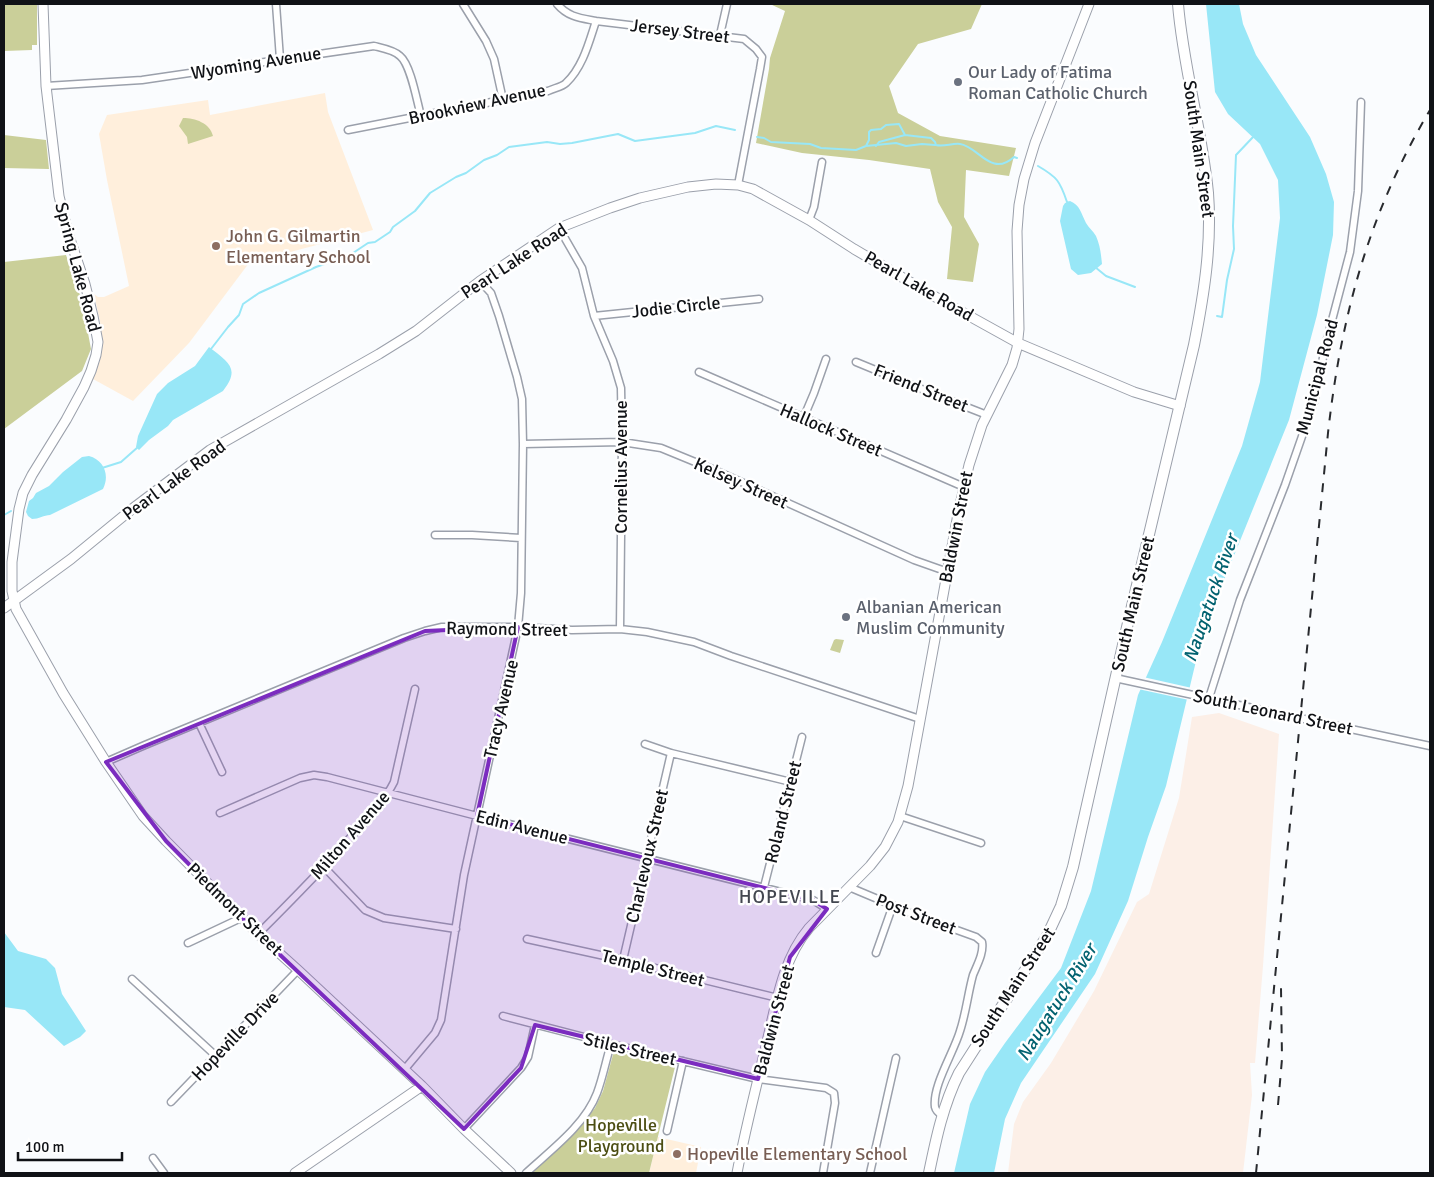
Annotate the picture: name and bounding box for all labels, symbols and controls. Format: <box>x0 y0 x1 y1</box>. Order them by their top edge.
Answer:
street label: Jersey Street <box>629 14 731 48</box>
street label: Wyoming Avenue <box>189 42 323 84</box>
place label: Our Lady of Fatima Roman Catholic Church <box>968 61 1148 104</box>
marker: Our Lady of Fatima Roman Catholic Church <box>952 76 964 88</box>
street label: Brookview Avenue <box>406 79 548 129</box>
street label: South Main Street <box>1178 79 1220 219</box>
street label: Spring Lake Road <box>50 200 106 334</box>
street label: Pearl Lake Road <box>457 218 571 304</box>
place label: John G. Gilmartin Elementary School <box>226 225 371 268</box>
marker: John G. Gilmartin Elementary School <box>210 240 222 252</box>
street label: Pearl Lake Road <box>861 246 977 326</box>
street label: Jodie Circle <box>630 291 722 323</box>
street label: Municipal Road <box>1291 317 1343 437</box>
street label: Friend Street <box>871 359 971 417</box>
street label: Hallock Street <box>776 399 886 461</box>
street label: Cornelius Avenue <box>610 400 632 534</box>
street label: Pearl Lake Road <box>118 435 230 525</box>
street label: Kelsey Street <box>691 452 791 514</box>
street label: Baldwin Street <box>934 469 978 585</box>
water label: Naugatuck River <box>1178 529 1245 665</box>
street label: South Main Street <box>1107 534 1159 674</box>
place label: Albanian American Muslim Community <box>856 596 1005 639</box>
marker: Albanian American Muslim Community <box>840 611 852 623</box>
street label: Raymond Street <box>446 617 568 641</box>
street label: Tracy Avenue <box>479 657 523 761</box>
street label: South Leonard Street <box>1191 684 1355 740</box>
street label: Roland Street <box>760 759 806 865</box>
street label: Milton Avenue <box>306 786 394 884</box>
street label: Charlevoux Street <box>621 787 673 925</box>
street label: Edin Avenue <box>474 805 570 849</box>
street label: Piedmont Street <box>183 858 287 960</box>
district label: HOPEVILLE <box>739 885 841 909</box>
street label: Post Street <box>873 889 959 939</box>
street label: South Main Street <box>966 923 1060 1051</box>
water label: Naugatuck River <box>1011 937 1104 1065</box>
street label: Temple Street <box>599 945 707 991</box>
street label: Baldwin Street <box>749 962 799 1078</box>
street label: Hopeville Drive <box>187 987 283 1085</box>
street label: Stiles Street <box>582 1028 678 1070</box>
park label: Hopeville Playground <box>577 1114 665 1157</box>
scale bar <box>18 1130 121 1162</box>
text: 100 m <box>25 1138 65 1156</box>
place label: Hopeville Elementary School <box>687 1143 908 1165</box>
marker: Hopeville Elementary School <box>671 1148 683 1160</box>

